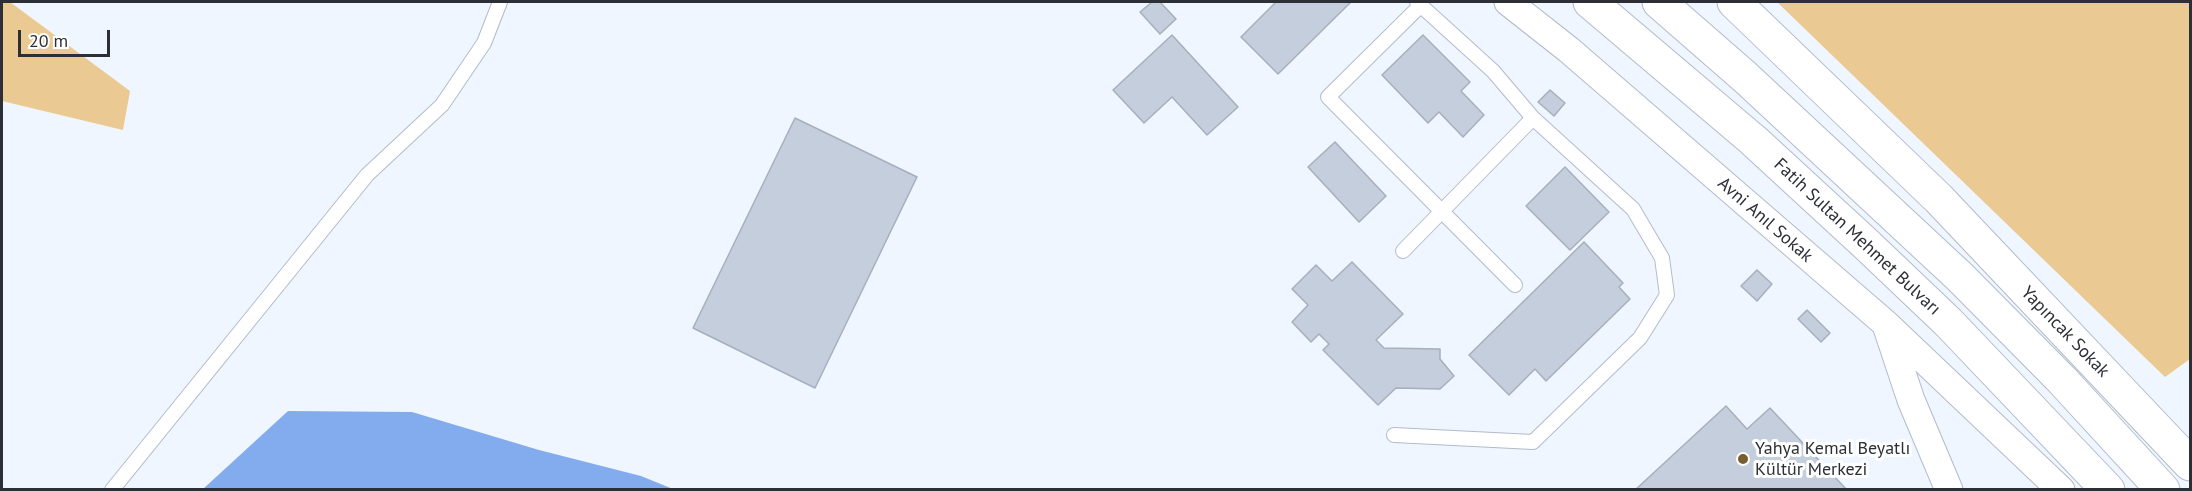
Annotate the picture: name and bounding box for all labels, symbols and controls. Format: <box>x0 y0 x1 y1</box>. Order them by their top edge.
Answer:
scale bar <box>21 18 112 56</box>
text: 20 m <box>29 29 68 52</box>
street label: Fatih Sultan Mehmet Bulvarı <box>1769 154 1945 320</box>
street label: Avni Anıl Sokak <box>1713 173 1817 267</box>
street label: Yapıncak Sokak <box>2016 282 2114 382</box>
place label: Yahya Kemal Beyatlı Kültür Merkezi <box>1755 438 1910 480</box>
marker: Yahya Kemal Beyatlı Kültür Merkezi <box>1736 452 1750 466</box>

